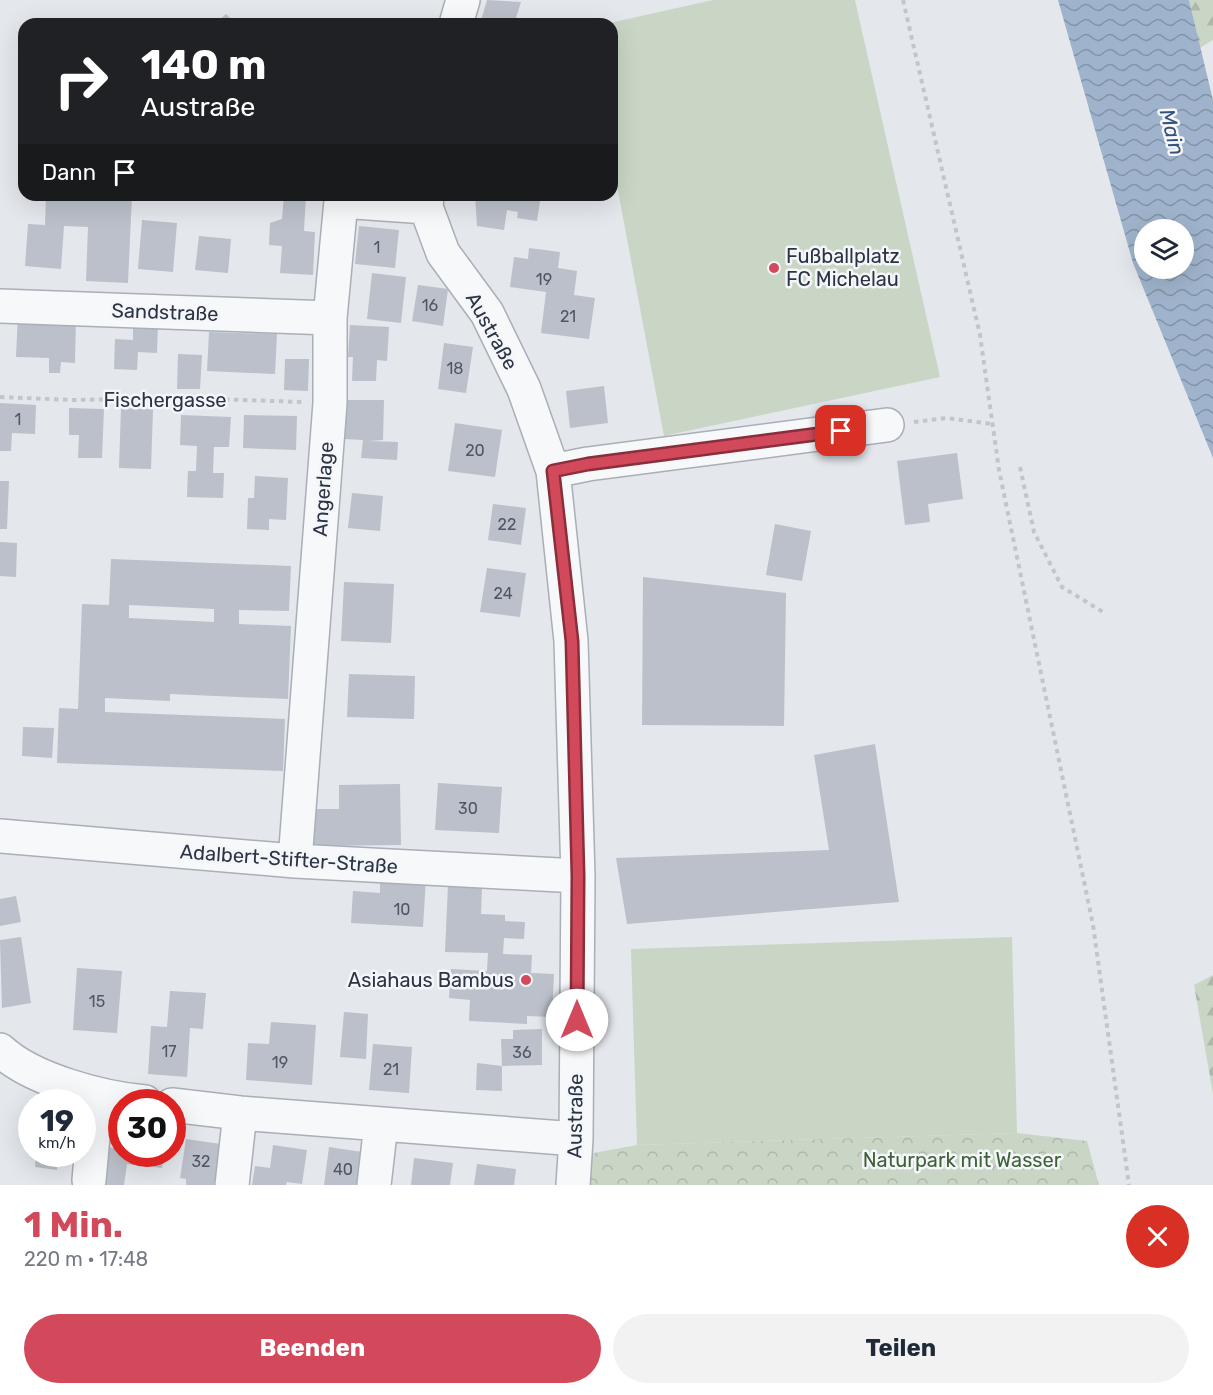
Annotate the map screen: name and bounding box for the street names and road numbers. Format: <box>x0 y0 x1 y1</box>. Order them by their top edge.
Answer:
street label: Austraße <box>461 288 523 374</box>
street label: Sandstraße <box>111 298 219 326</box>
street label: Fischergasse <box>103 388 227 412</box>
street label: Angerlage <box>308 441 338 537</box>
street label: Adalbert-Stifter-Straße <box>179 839 399 879</box>
street label: Austraße <box>562 1073 588 1159</box>

